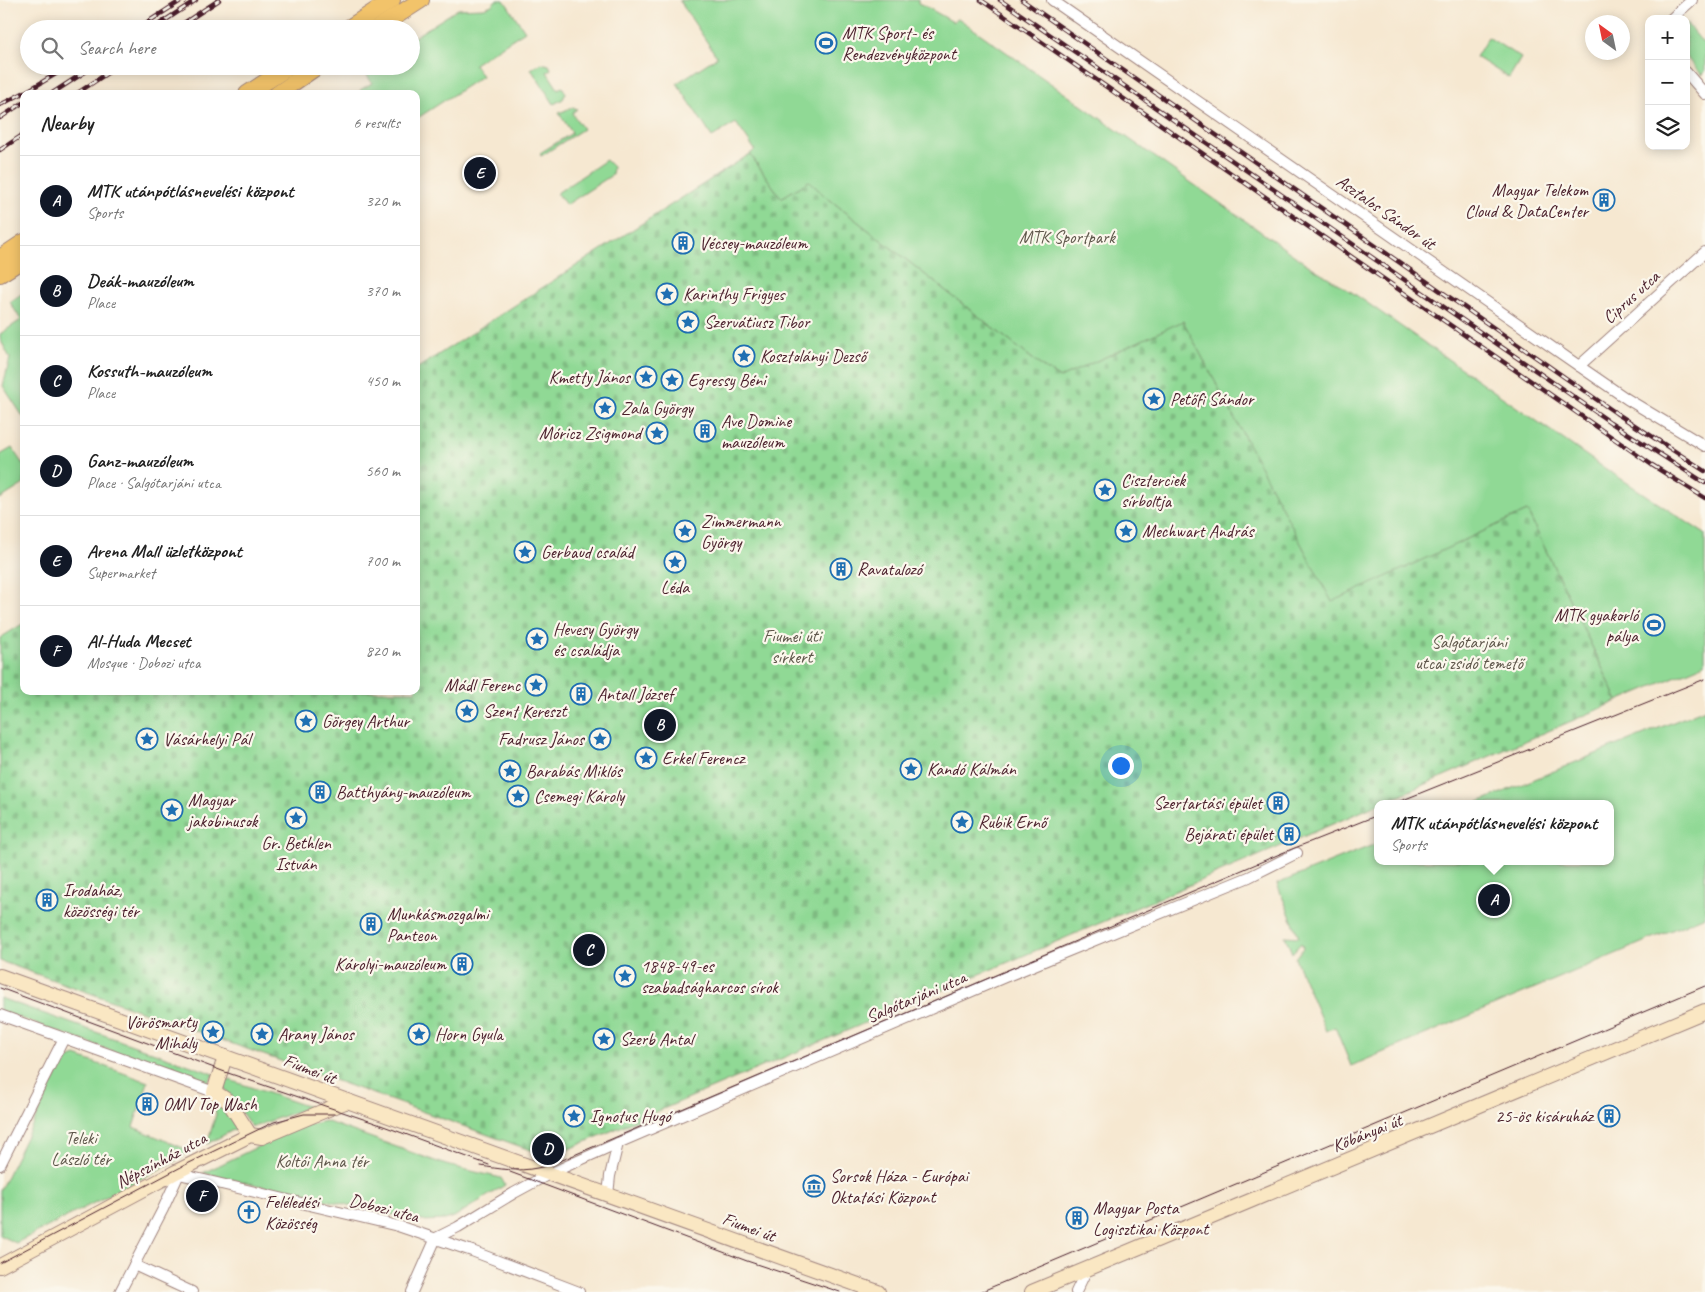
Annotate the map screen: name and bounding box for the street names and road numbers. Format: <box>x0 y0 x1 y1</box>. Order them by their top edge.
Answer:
street label: Asztalos Sándor út <box>1332 170 1441 255</box>
street label: Ciprus utca <box>1598 265 1665 328</box>
street label: Salgótarjáni utca <box>863 965 971 1028</box>
street label: Fiumei út <box>281 1049 341 1090</box>
street label: Kőbányai út <box>1329 1108 1407 1157</box>
street label: Népszínház utca <box>112 1126 212 1193</box>
street label: Dobozi utca <box>347 1189 423 1228</box>
street label: Fiumei út <box>720 1207 780 1247</box>

